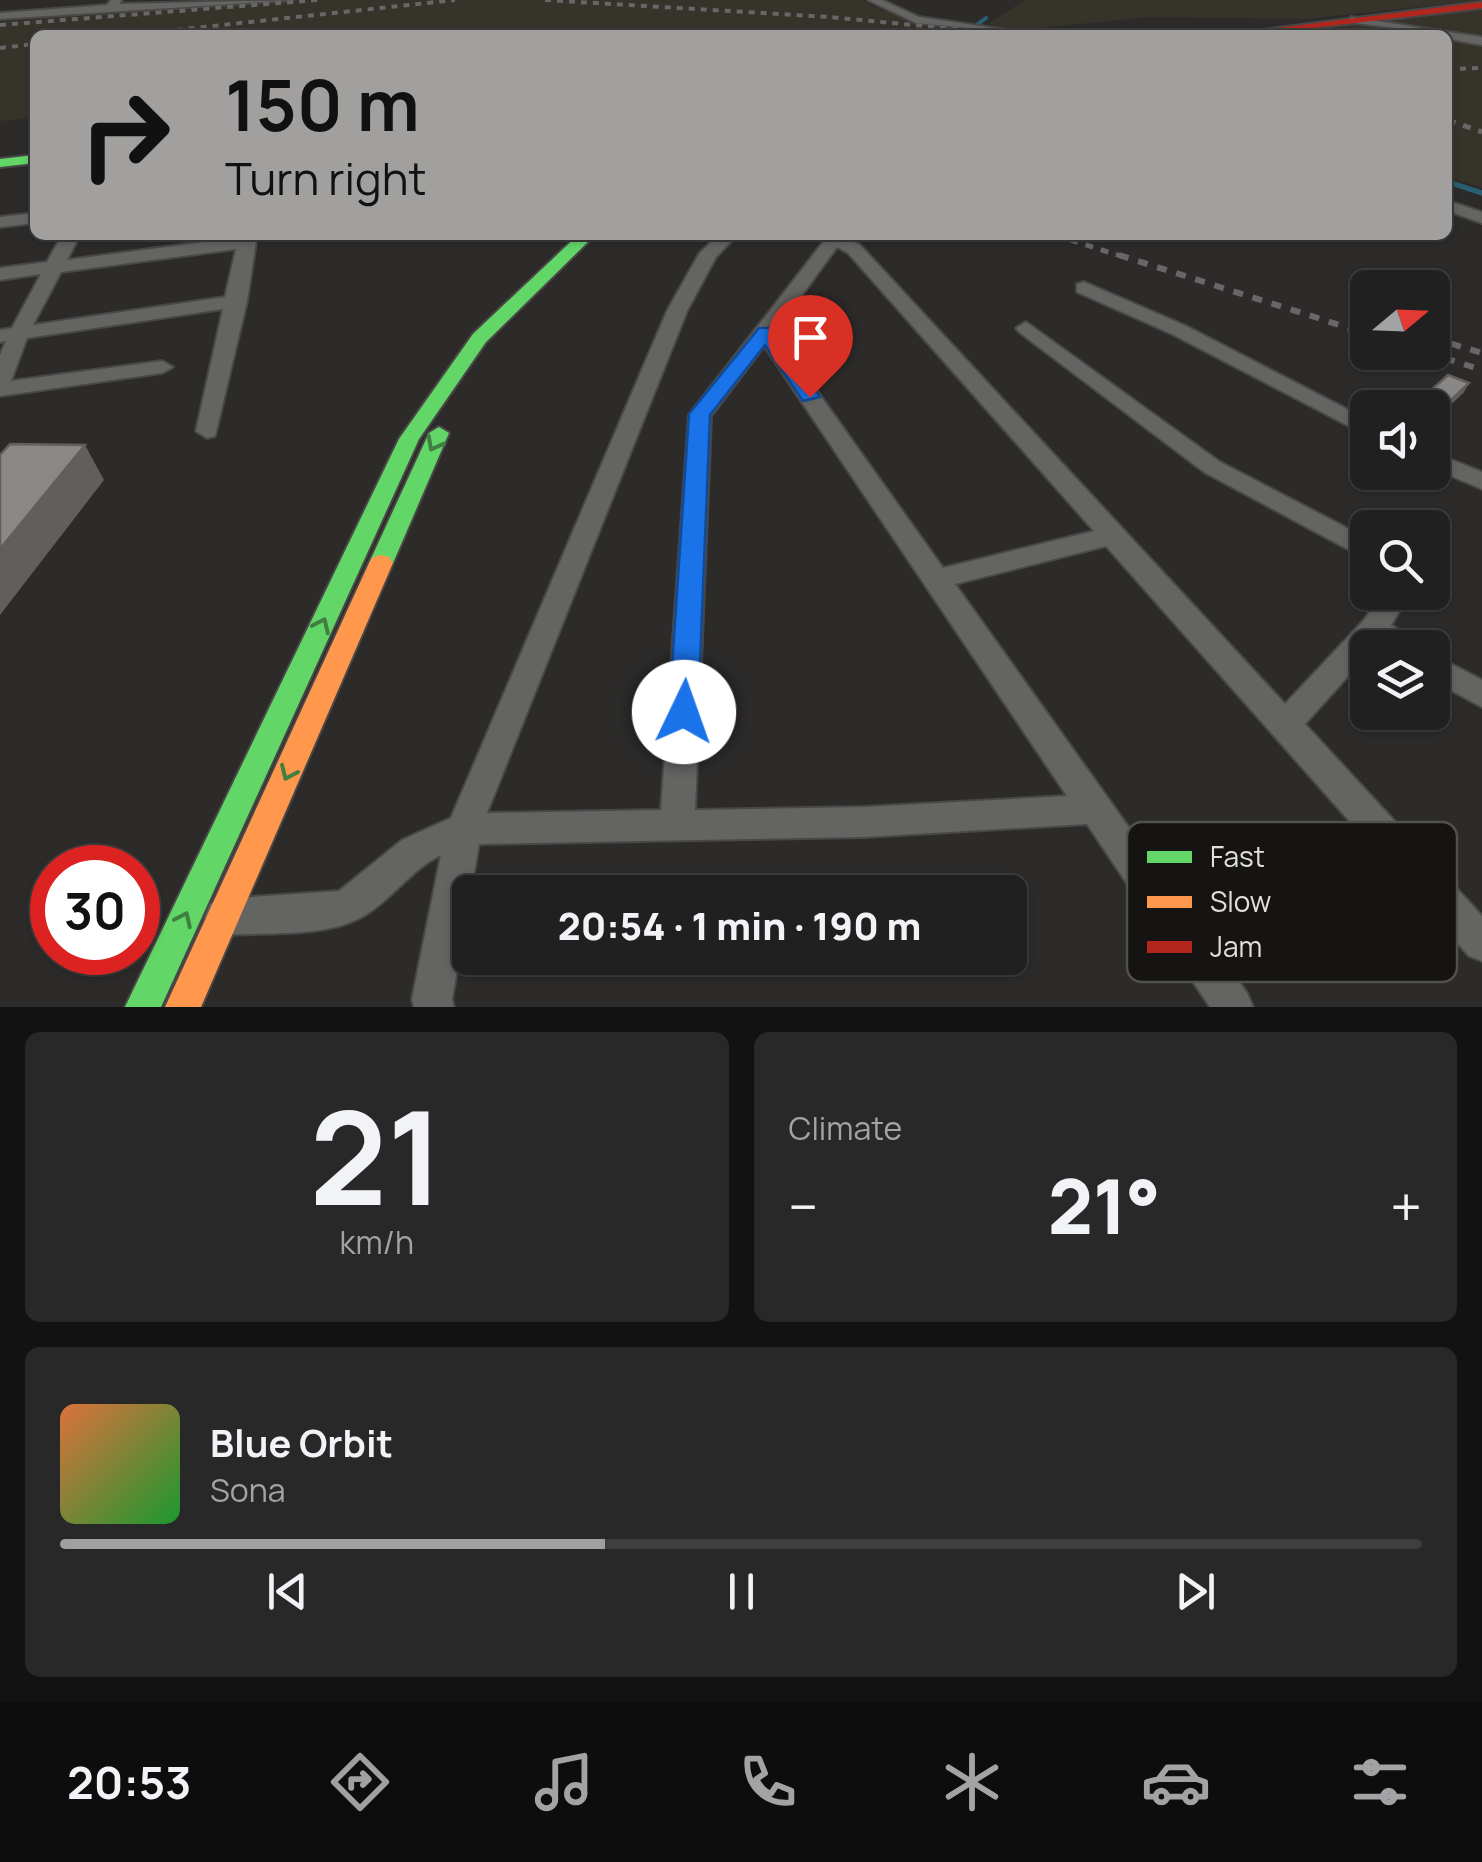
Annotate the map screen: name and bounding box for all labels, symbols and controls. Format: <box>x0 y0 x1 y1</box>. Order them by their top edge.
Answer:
text: 150 m <box>225 56 420 152</box>
icon: right <box>60 70 190 200</box>
text: Turn right <box>225 147 426 209</box>
north arrow <box>1350 270 1450 370</box>
map controls <box>1350 270 1450 730</box>
pin <box>768 295 853 398</box>
icon: arrive <box>783 310 838 365</box>
button: sound <box>1350 390 1450 490</box>
one-way arrow <box>427 433 446 451</box>
button: search <box>1350 510 1450 610</box>
one-way arrow <box>310 617 330 635</box>
button: layers <box>1350 630 1450 730</box>
position arrow <box>632 660 736 764</box>
one-way arrow <box>280 763 300 781</box>
legend <box>1127 822 1457 982</box>
text: Fast <box>1210 837 1265 875</box>
speed limit sign: 30 <box>30 845 160 975</box>
text: Slow <box>1210 882 1271 920</box>
text: 20:54 · 1 min · 190 m <box>558 899 921 951</box>
one-way arrow <box>172 911 192 929</box>
text: Jam <box>1210 927 1262 965</box>
text: 21 <box>310 1066 444 1244</box>
text: Climate <box>789 1106 902 1150</box>
text: 21° <box>1048 1154 1161 1257</box>
text: − <box>789 1168 818 1244</box>
text: + <box>1390 1168 1422 1244</box>
text: km/h <box>340 1220 414 1264</box>
text: Blue Orbit <box>210 1416 393 1468</box>
text: Sona <box>210 1468 285 1512</box>
icon: previous <box>260 1564 315 1619</box>
icon: pause <box>714 1564 769 1619</box>
icon: next <box>1168 1564 1223 1619</box>
icon: directions <box>325 1747 395 1817</box>
icon: music <box>529 1747 599 1817</box>
icon: phone <box>733 1747 803 1817</box>
icon: climate <box>937 1747 1007 1817</box>
icon: car <box>1141 1747 1211 1817</box>
icon: filters <box>1345 1747 1415 1817</box>
text: 20:53 <box>67 1751 191 1813</box>

